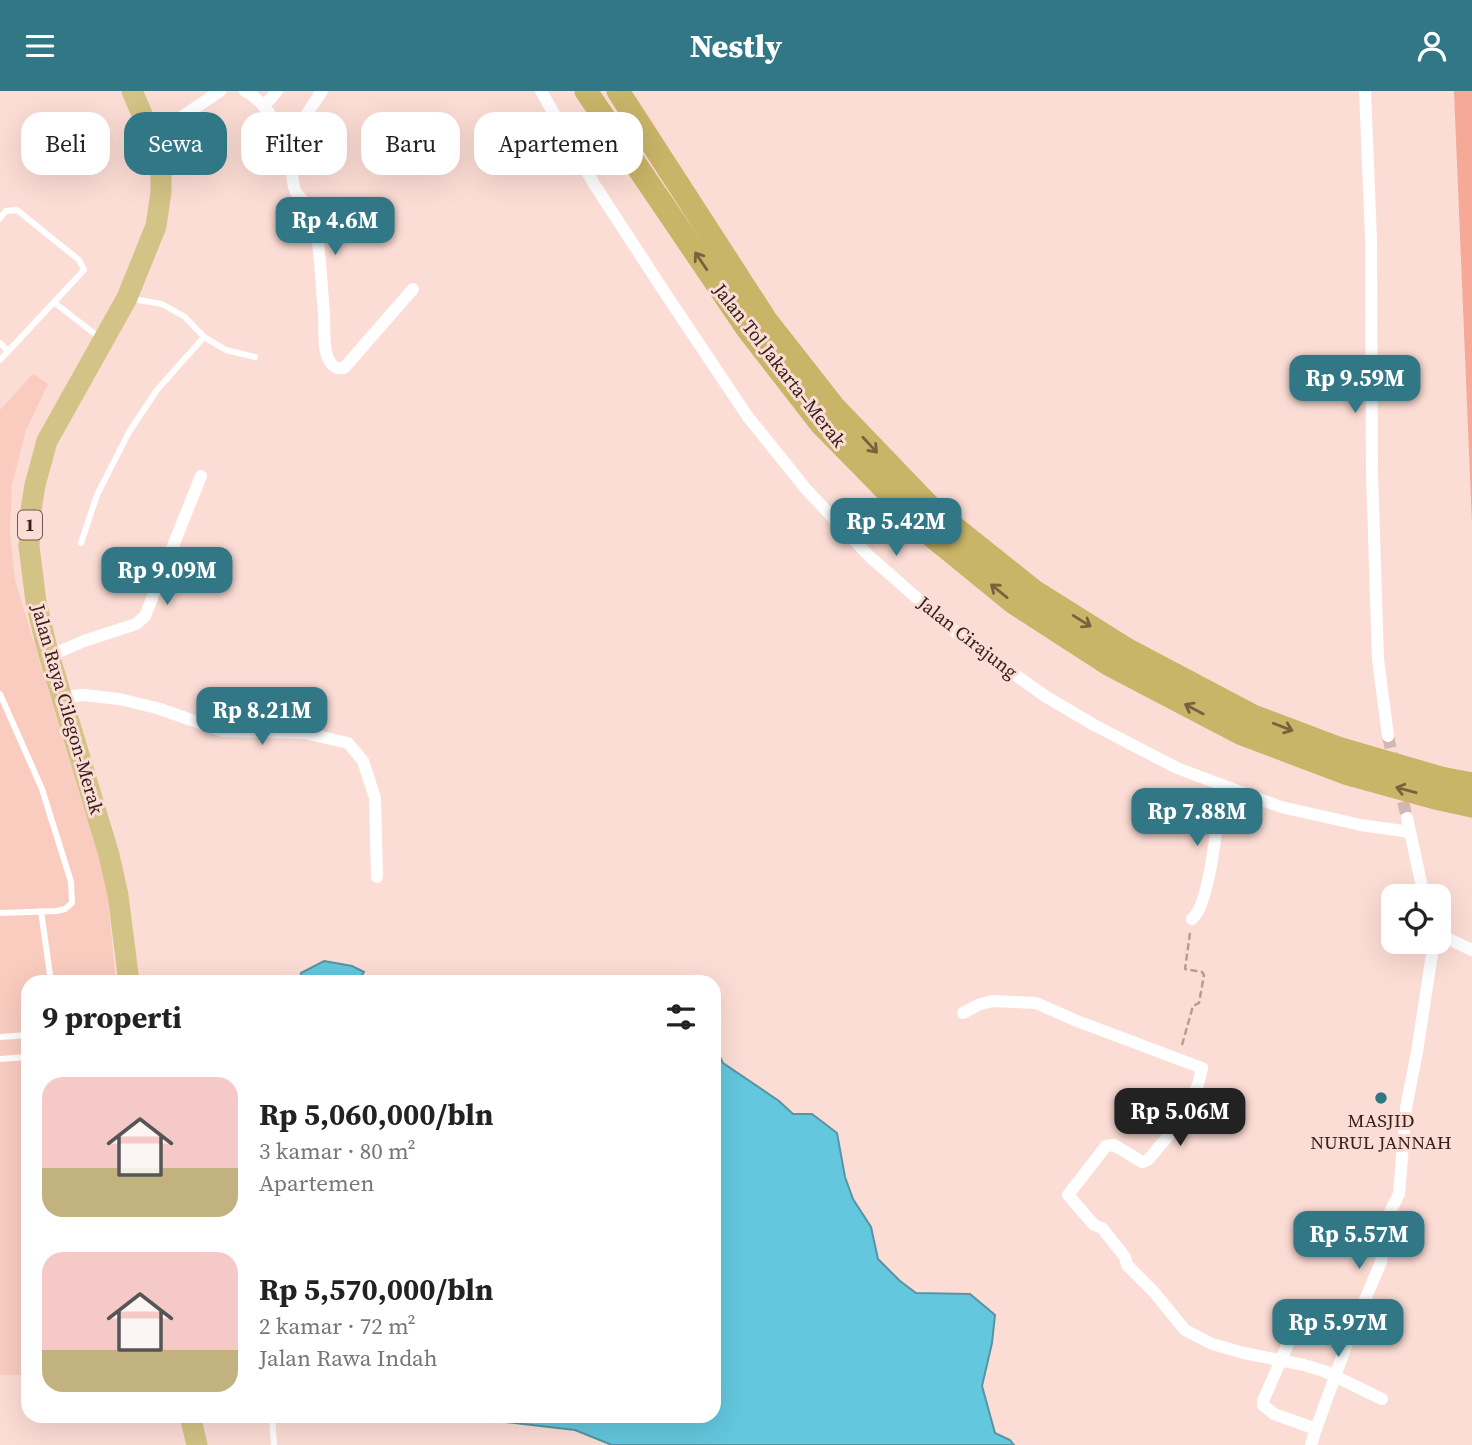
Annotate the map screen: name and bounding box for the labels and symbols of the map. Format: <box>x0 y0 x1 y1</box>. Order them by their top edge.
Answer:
pin: Rp 4.6M <box>270 197 400 257</box>
one-way arrow <box>694 251 708 271</box>
street label: Jalan Tol Jakarta–Merak <box>707 277 853 453</box>
pin: Rp 9.59M <box>1283 355 1427 415</box>
one-way arrow <box>862 436 878 454</box>
pin: Rp 5.42M <box>824 498 968 558</box>
road number: 1 <box>18 511 42 539</box>
pin: Rp 9.09M <box>95 547 239 607</box>
one-way arrow <box>991 584 1009 599</box>
street label: Jalan Cirajung <box>912 589 1023 684</box>
street label: Jalan Raya Cilegon-Merak <box>25 600 111 818</box>
one-way arrow <box>1072 615 1092 629</box>
pin: Rp 8.21M <box>190 687 334 747</box>
one-way arrow <box>1184 701 1205 715</box>
one-way arrow <box>1271 722 1293 735</box>
one-way arrow <box>1395 783 1417 796</box>
pin: Rp 7.88M <box>1125 789 1269 848</box>
pin: Rp 5.06M <box>1108 1089 1252 1148</box>
marker: MASJID NURUL JANNAH <box>1373 1090 1389 1106</box>
place label: MASJID NURUL JANNAH <box>1310 1107 1452 1155</box>
pin: Rp 5.57M <box>1287 1211 1431 1271</box>
pin: Rp 5.97M <box>1266 1299 1410 1359</box>

